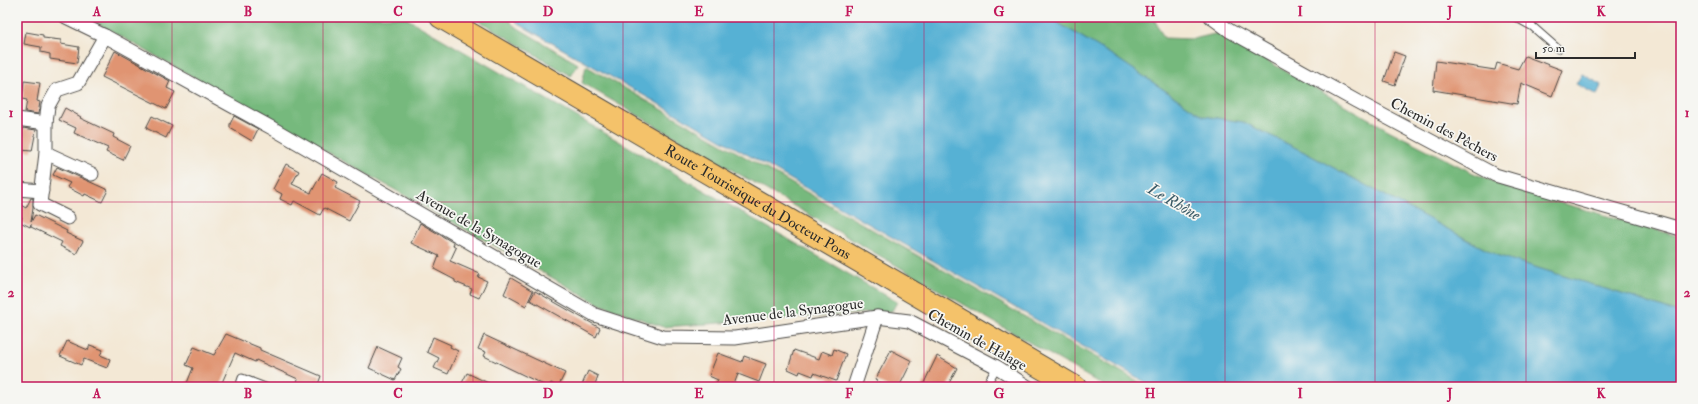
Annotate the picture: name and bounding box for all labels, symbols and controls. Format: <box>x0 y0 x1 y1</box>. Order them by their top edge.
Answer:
text: A <box>92 4 102 20</box>
text: B <box>244 4 252 20</box>
text: C <box>393 4 403 20</box>
text: D <box>543 4 554 20</box>
text: E <box>694 4 704 20</box>
text: F <box>845 4 854 20</box>
text: G <box>994 4 1005 20</box>
text: H <box>1145 4 1156 20</box>
text: I <box>1297 4 1303 20</box>
text: J <box>1446 4 1453 21</box>
text: K <box>1596 4 1606 20</box>
scale bar <box>1536 34 1635 60</box>
text: 50 m <box>1542 41 1566 56</box>
street label: Chemin des Pêchers <box>1387 94 1501 166</box>
text: 1 <box>9 105 14 121</box>
text: 1 <box>1685 105 1690 121</box>
street label: Route Touristique du Docteur Pons <box>661 140 855 264</box>
water label: Le Rhône <box>1143 178 1204 225</box>
street label: Avenue de la Synagogue <box>412 185 545 273</box>
text: 2 <box>8 285 15 301</box>
text: 2 <box>1684 285 1691 301</box>
street label: Avenue de la Synagogue <box>721 294 864 330</box>
street label: Chemin de Halage <box>924 305 1030 375</box>
text: A <box>92 386 102 402</box>
text: B <box>244 386 252 402</box>
text: C <box>393 386 403 402</box>
text: D <box>543 386 554 402</box>
text: E <box>694 386 704 402</box>
text: F <box>845 386 854 402</box>
text: G <box>994 386 1005 402</box>
text: H <box>1145 386 1156 402</box>
text: I <box>1297 386 1303 402</box>
text: J <box>1446 386 1453 403</box>
text: K <box>1596 386 1606 402</box>

